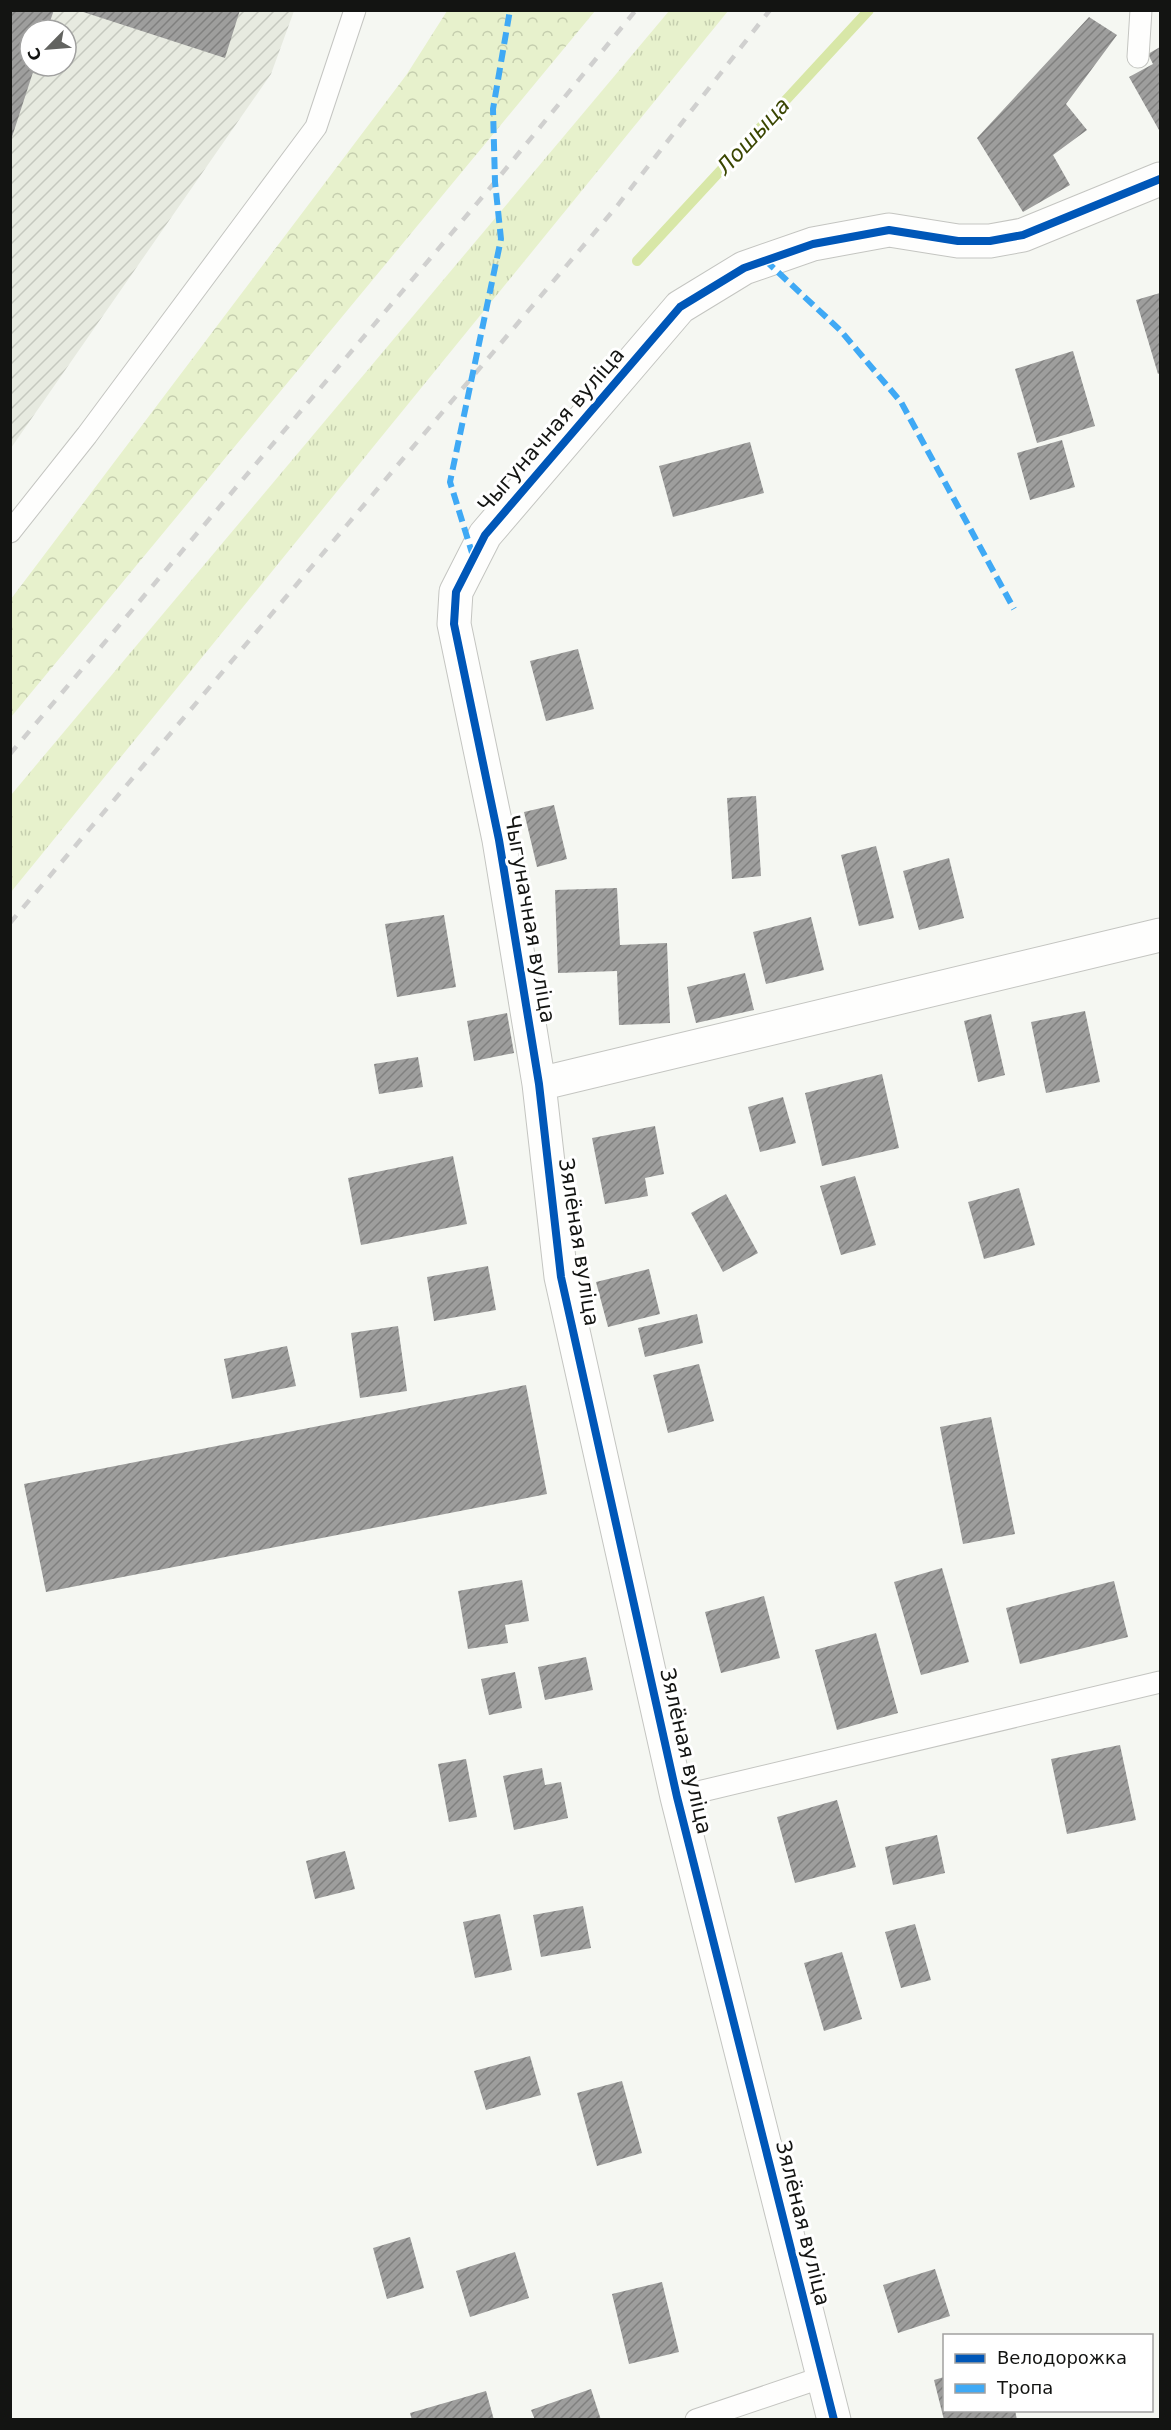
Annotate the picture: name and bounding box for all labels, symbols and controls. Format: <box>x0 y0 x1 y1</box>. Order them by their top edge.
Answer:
north arrow <box>18 18 78 78</box>
text: С <box>24 45 46 63</box>
water label: Лошыца <box>710 92 795 180</box>
street label: Чыгуначная вуліца <box>473 343 629 517</box>
street label: Чыгуначная вуліца <box>500 813 560 1025</box>
street label: Зялёная вуліца <box>554 1156 604 1328</box>
street label: Зялёная вуліца <box>655 1666 717 1836</box>
street label: Зялёная вуліца <box>771 2138 835 2308</box>
legend <box>943 2334 1153 2412</box>
text: Велодорожка <box>997 2347 1127 2368</box>
text: Тропа <box>996 2377 1053 2398</box>

